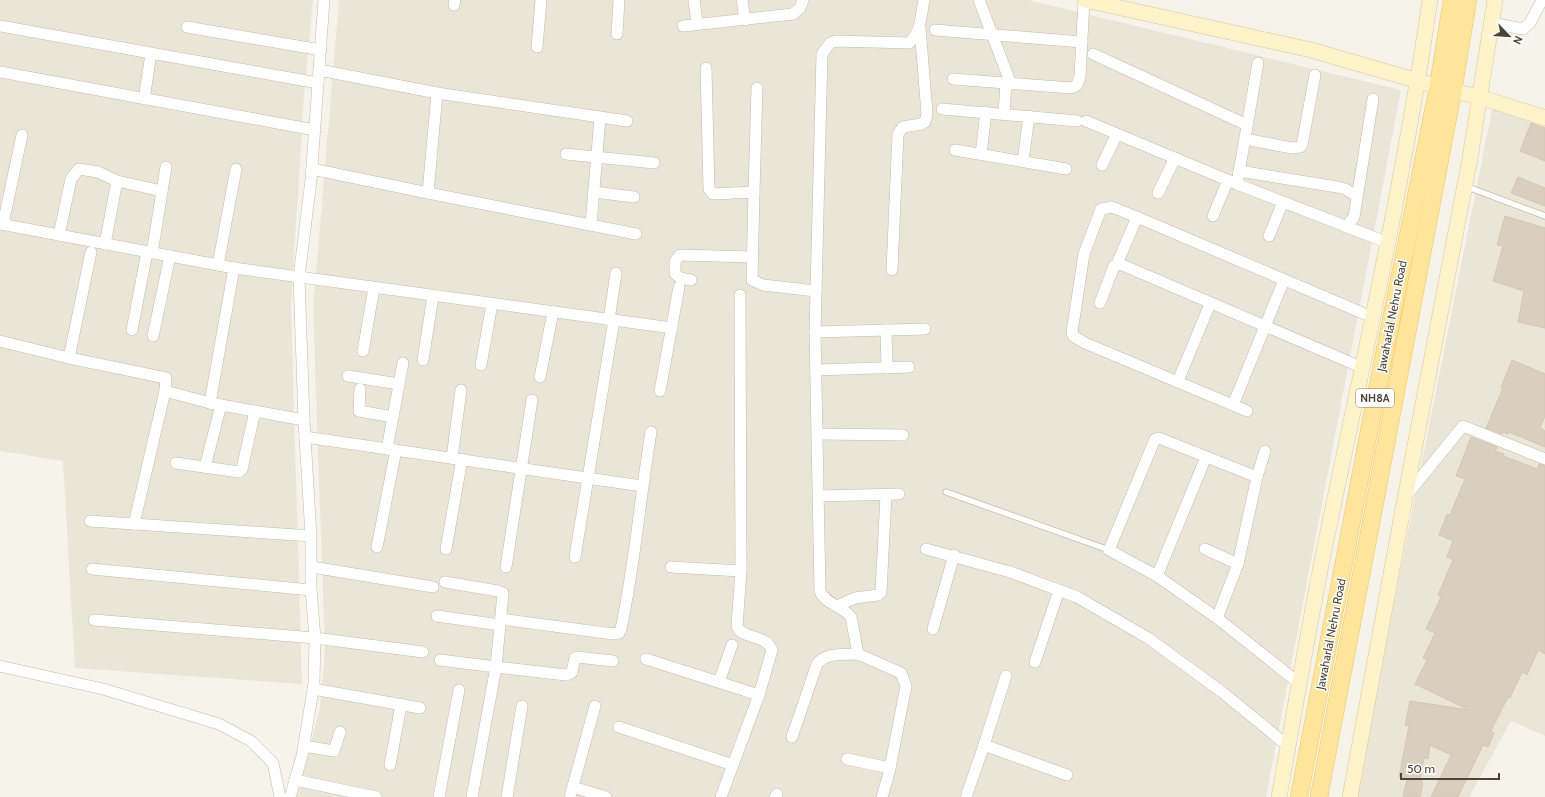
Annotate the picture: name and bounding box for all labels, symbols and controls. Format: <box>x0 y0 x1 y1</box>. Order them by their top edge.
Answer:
north arrow <box>1489 16 1529 56</box>
text: N <box>1510 34 1526 47</box>
street label: Jawaharlal Nehru Road <box>1373 259 1410 374</box>
road number: NH8A <box>1356 389 1394 407</box>
street label: Jawaharlal Nehru Road <box>1312 577 1349 692</box>
scale bar <box>1401 755 1499 781</box>
text: 50 m <box>1407 761 1435 776</box>

